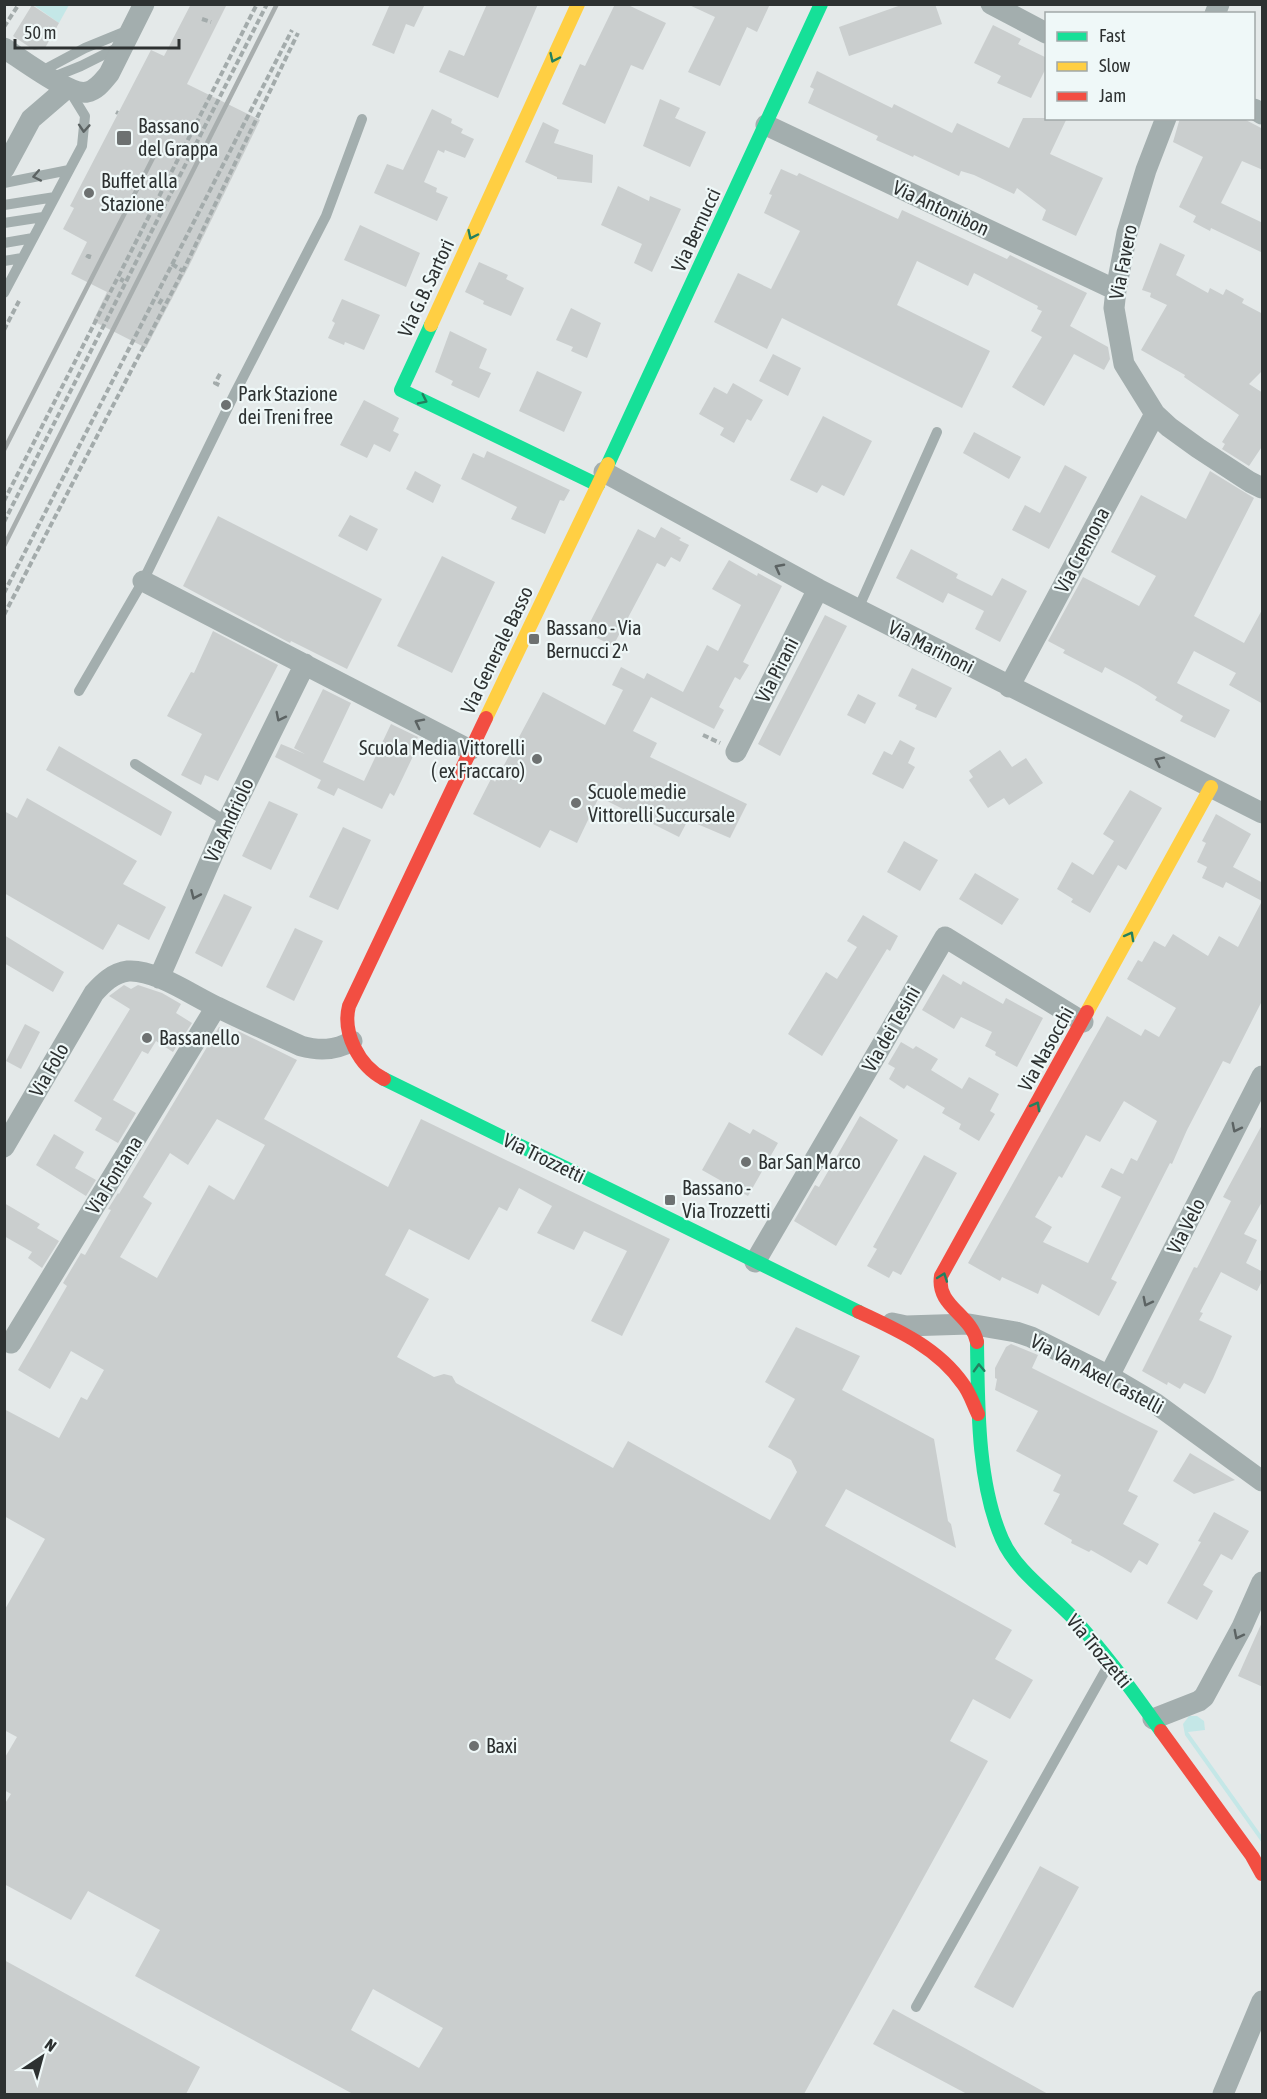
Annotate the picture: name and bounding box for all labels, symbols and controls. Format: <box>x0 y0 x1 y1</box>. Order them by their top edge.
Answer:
scale bar <box>15 12 178 50</box>
legend <box>1045 12 1255 120</box>
text: 50 m <box>24 22 56 43</box>
text: Fast <box>1099 25 1126 46</box>
one-way arrow <box>549 51 561 62</box>
text: Slow <box>1099 55 1130 76</box>
text: Jam <box>1099 85 1126 106</box>
place label: Bassano del Grappa <box>138 114 218 160</box>
one-way arrow <box>77 123 90 132</box>
marker: Bassano del Grappa <box>115 129 133 147</box>
one-way arrow <box>32 169 42 182</box>
place label: Buffet alla Stazione <box>101 169 178 215</box>
street label: Via Antonibon <box>889 175 993 240</box>
street label: Via Bernucci <box>666 184 725 275</box>
marker: Buffet alla Stazione <box>82 186 96 200</box>
street label: Via Favero <box>1104 222 1141 301</box>
one-way arrow <box>467 228 479 239</box>
street label: Via G.B. Sartori <box>393 235 458 340</box>
place label: Park Stazione dei Treni free <box>238 382 338 428</box>
one-way arrow <box>416 393 427 405</box>
marker: Park Stazione dei Treni free <box>219 398 233 412</box>
street label: Via Cremona <box>1050 503 1114 596</box>
one-way arrow <box>775 564 785 575</box>
street label: Via Generale Basso <box>456 582 537 717</box>
street label: Via Marinoni <box>885 615 978 678</box>
place label: Bassano - Via Bernucci 2^ <box>546 616 641 662</box>
marker: Bassano - Via Bernucci 2^ <box>527 632 541 646</box>
street label: Via Pirani <box>751 634 803 706</box>
one-way arrow <box>275 711 287 722</box>
one-way arrow <box>414 719 425 730</box>
place label: Scuola Media Vittorelli ( ex Fraccaro) <box>359 736 525 782</box>
marker: Scuola Media Vittorelli ( ex Fraccaro) <box>530 752 544 766</box>
one-way arrow <box>1154 757 1165 768</box>
street label: Via Andriolo <box>199 774 258 865</box>
place label: Scuole medie Vittorelli Succursale <box>588 780 735 826</box>
marker: Scuole medie Vittorelli Succursale <box>569 796 583 810</box>
one-way arrow <box>190 889 202 900</box>
one-way arrow <box>1123 932 1134 942</box>
street label: Via dei Tesini <box>857 982 924 1076</box>
street label: Via Nasocchi <box>1013 1002 1078 1095</box>
place label: Bassanello <box>159 1026 240 1049</box>
marker: Bassanello <box>140 1031 154 1045</box>
street label: Via Folo <box>24 1039 73 1101</box>
one-way arrow <box>1029 1102 1040 1113</box>
one-way arrow <box>1232 1122 1243 1133</box>
street label: Via Trozzetti <box>499 1128 589 1187</box>
street label: Via Fontana <box>81 1132 146 1218</box>
place label: Bar San Marco <box>758 1150 861 1173</box>
marker: Bar San Marco <box>739 1155 753 1169</box>
place label: Bassano - Via Trozzetti <box>682 1176 771 1222</box>
marker: Bassano - Via Trozzetti <box>663 1193 677 1207</box>
street label: Via Velo <box>1162 1194 1209 1257</box>
one-way arrow <box>935 1273 948 1283</box>
one-way arrow <box>1143 1296 1155 1307</box>
street label: Via Van Axel Castelli <box>1027 1329 1168 1418</box>
one-way arrow <box>972 1363 985 1372</box>
street label: Via Trozzetti <box>1062 1609 1137 1692</box>
one-way arrow <box>1233 1629 1245 1640</box>
place label: Baxi <box>486 1734 517 1757</box>
marker: Baxi <box>467 1739 481 1753</box>
north arrow <box>12 2027 72 2087</box>
text: N <box>42 2035 60 2055</box>

